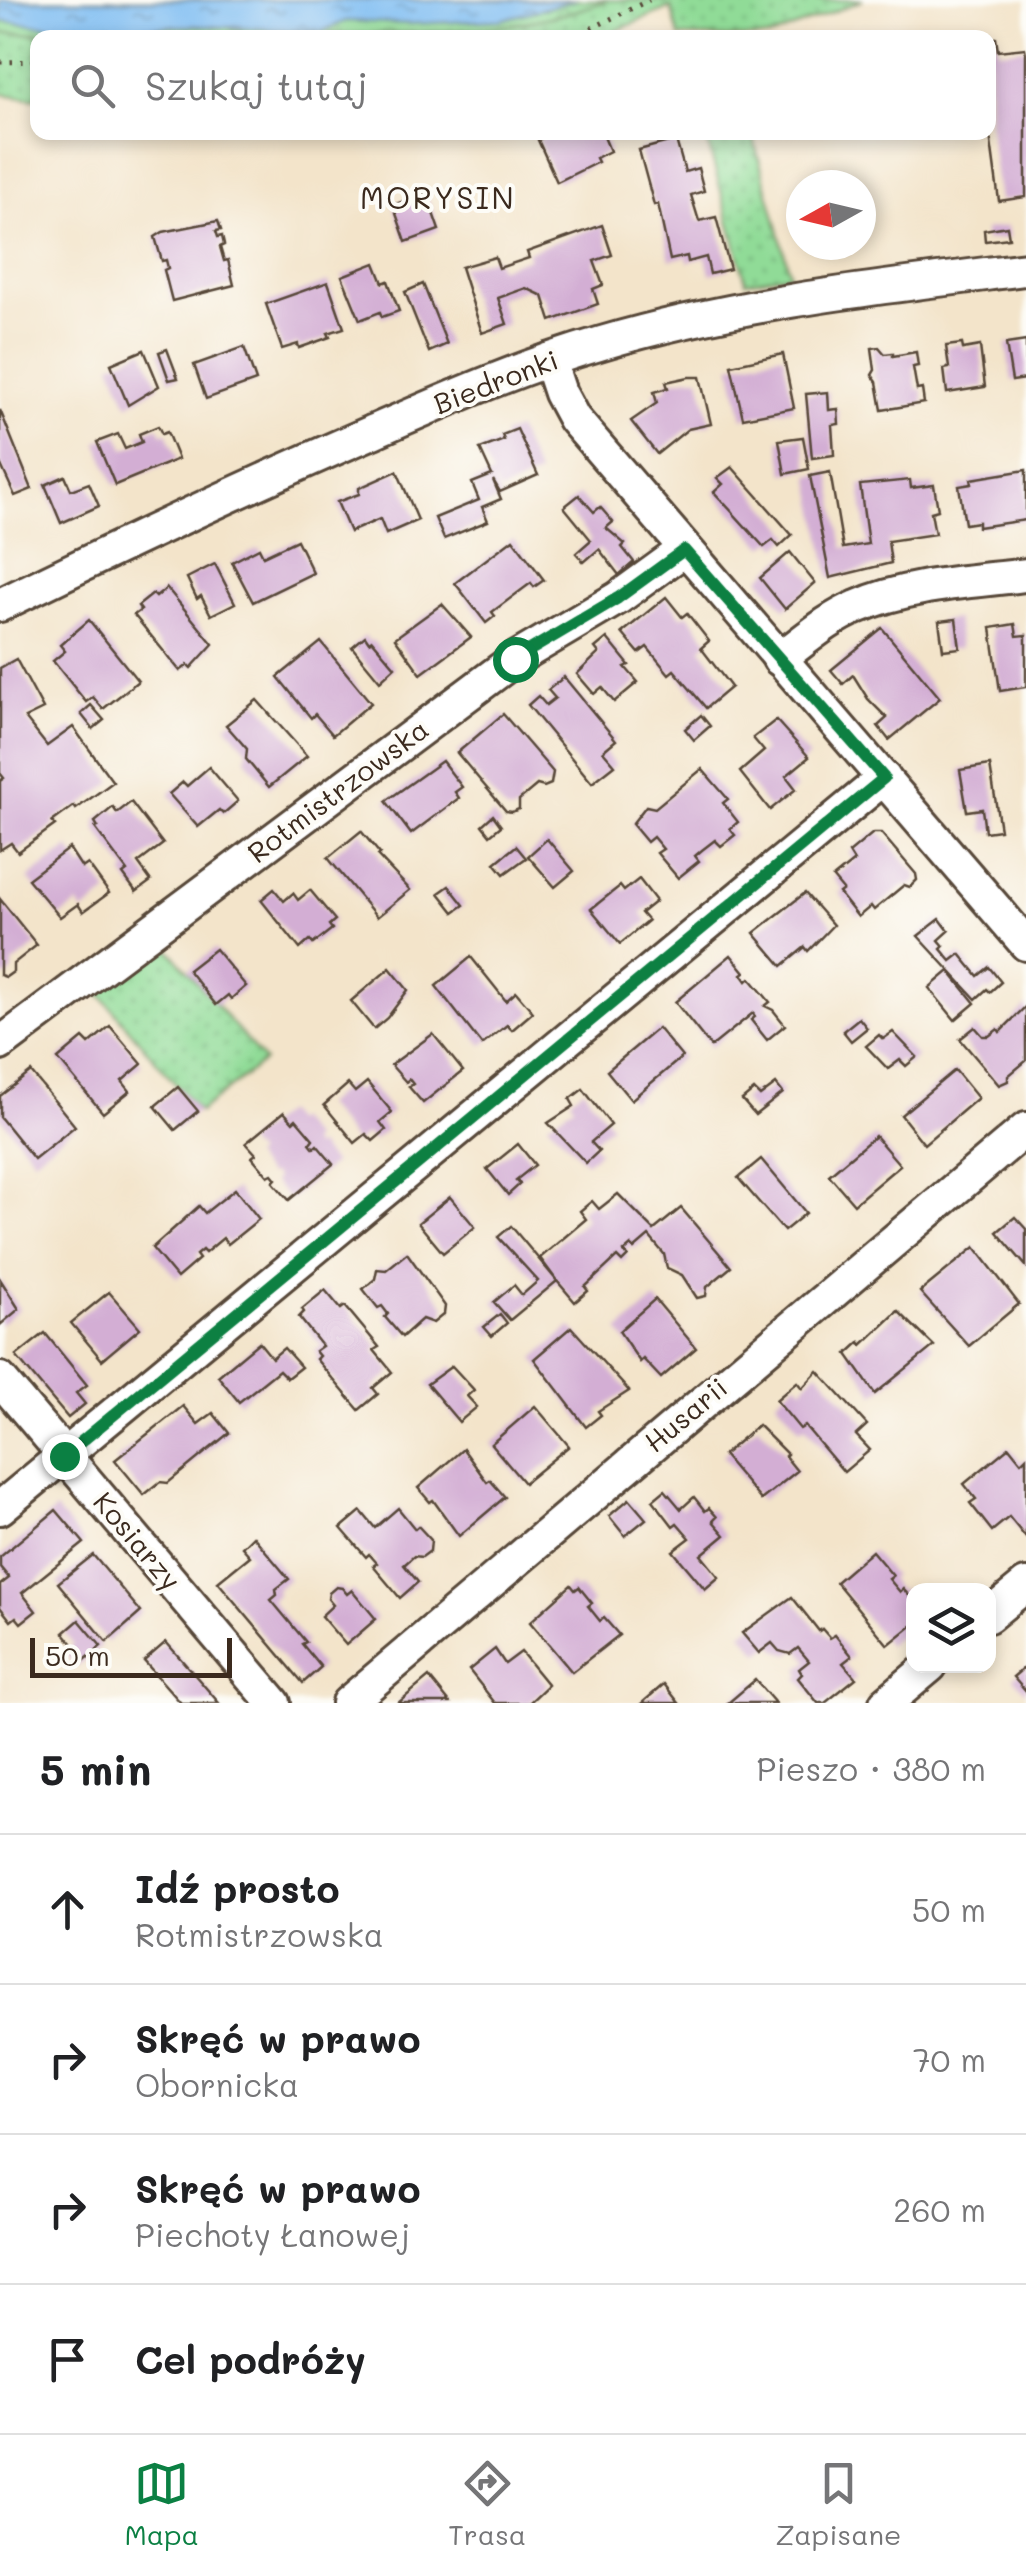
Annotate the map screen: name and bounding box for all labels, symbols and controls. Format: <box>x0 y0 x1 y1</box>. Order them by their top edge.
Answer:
search box <box>30 30 996 140</box>
icon: search <box>65 58 120 113</box>
text: Szukaj tutaj <box>145 60 368 110</box>
north arrow <box>786 170 876 260</box>
district label: MORYSIN <box>360 177 516 217</box>
street label: Biedronki <box>428 341 563 421</box>
route start <box>493 637 539 683</box>
street label: Rotmistrzowska <box>240 710 435 870</box>
street label: Husarii <box>636 1369 734 1459</box>
route end <box>42 1434 88 1480</box>
street label: Kosiarzy <box>86 1484 189 1597</box>
map controls <box>906 1583 996 1673</box>
button: layers <box>906 1583 996 1673</box>
scale bar <box>30 1633 232 1678</box>
text: 50 m <box>45 1637 110 1673</box>
text: 5 min <box>40 1741 151 1796</box>
text: Pieszo · 380 m <box>756 1747 986 1789</box>
text: Idź prosto <box>135 1863 339 1913</box>
icon: ahead <box>40 1882 95 1937</box>
text: 50 m <box>912 1888 986 1930</box>
text: Rotmistrzowska <box>135 1913 384 1955</box>
text: Skręć w prawo <box>135 2013 420 2063</box>
icon: right <box>40 2032 95 2087</box>
text: 70 m <box>913 2038 986 2080</box>
text: Obornicka <box>135 2063 299 2105</box>
text: Skręć w prawo <box>135 2163 420 2213</box>
icon: right <box>40 2182 95 2237</box>
text: 260 m <box>893 2188 986 2230</box>
text: Piechoty Łanowej <box>135 2213 410 2255</box>
icon: arrive <box>40 2332 95 2387</box>
text: Cel podróży <box>135 2334 366 2384</box>
tab: Mapa <box>125 2456 199 2552</box>
tab: Trasa <box>448 2456 526 2552</box>
tab: Zapisane <box>775 2456 901 2552</box>

